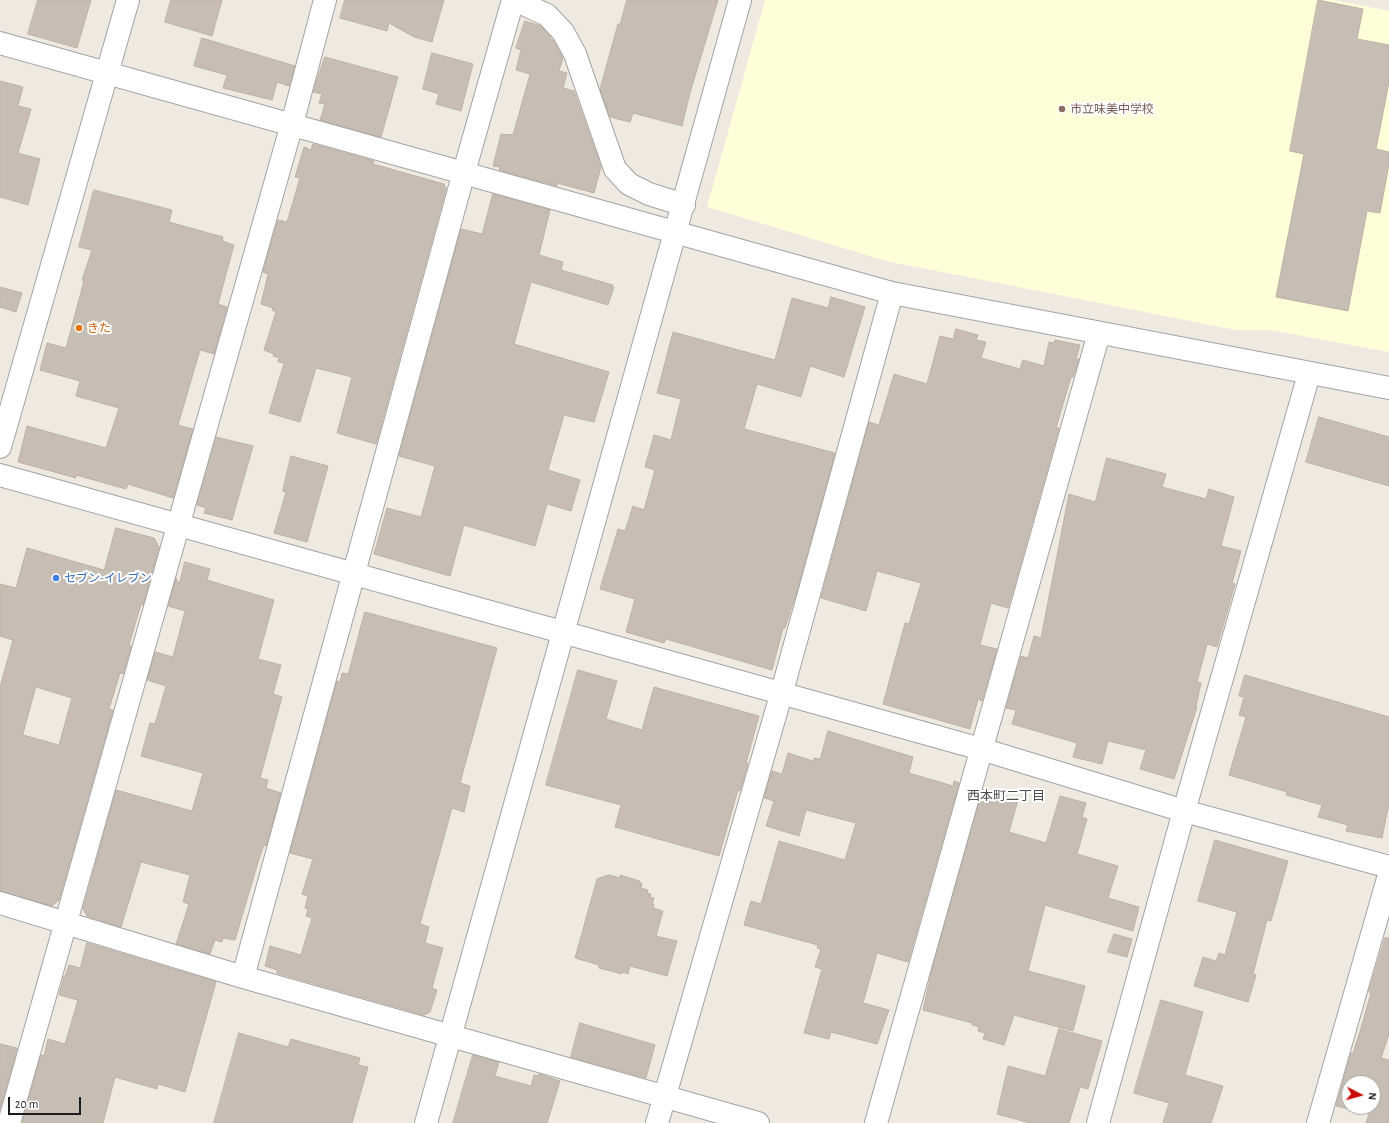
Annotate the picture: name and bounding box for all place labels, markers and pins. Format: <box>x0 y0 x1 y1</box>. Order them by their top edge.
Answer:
place label: 市立味美中学校 <box>1070 102 1154 116</box>
marker: 市立味美中学校 <box>1057 104 1067 114</box>
place label: きた <box>87 321 111 335</box>
marker: きた <box>74 323 84 333</box>
place label: セブン-イレブン <box>64 571 152 585</box>
marker: セブン-イレブン <box>51 573 61 583</box>

